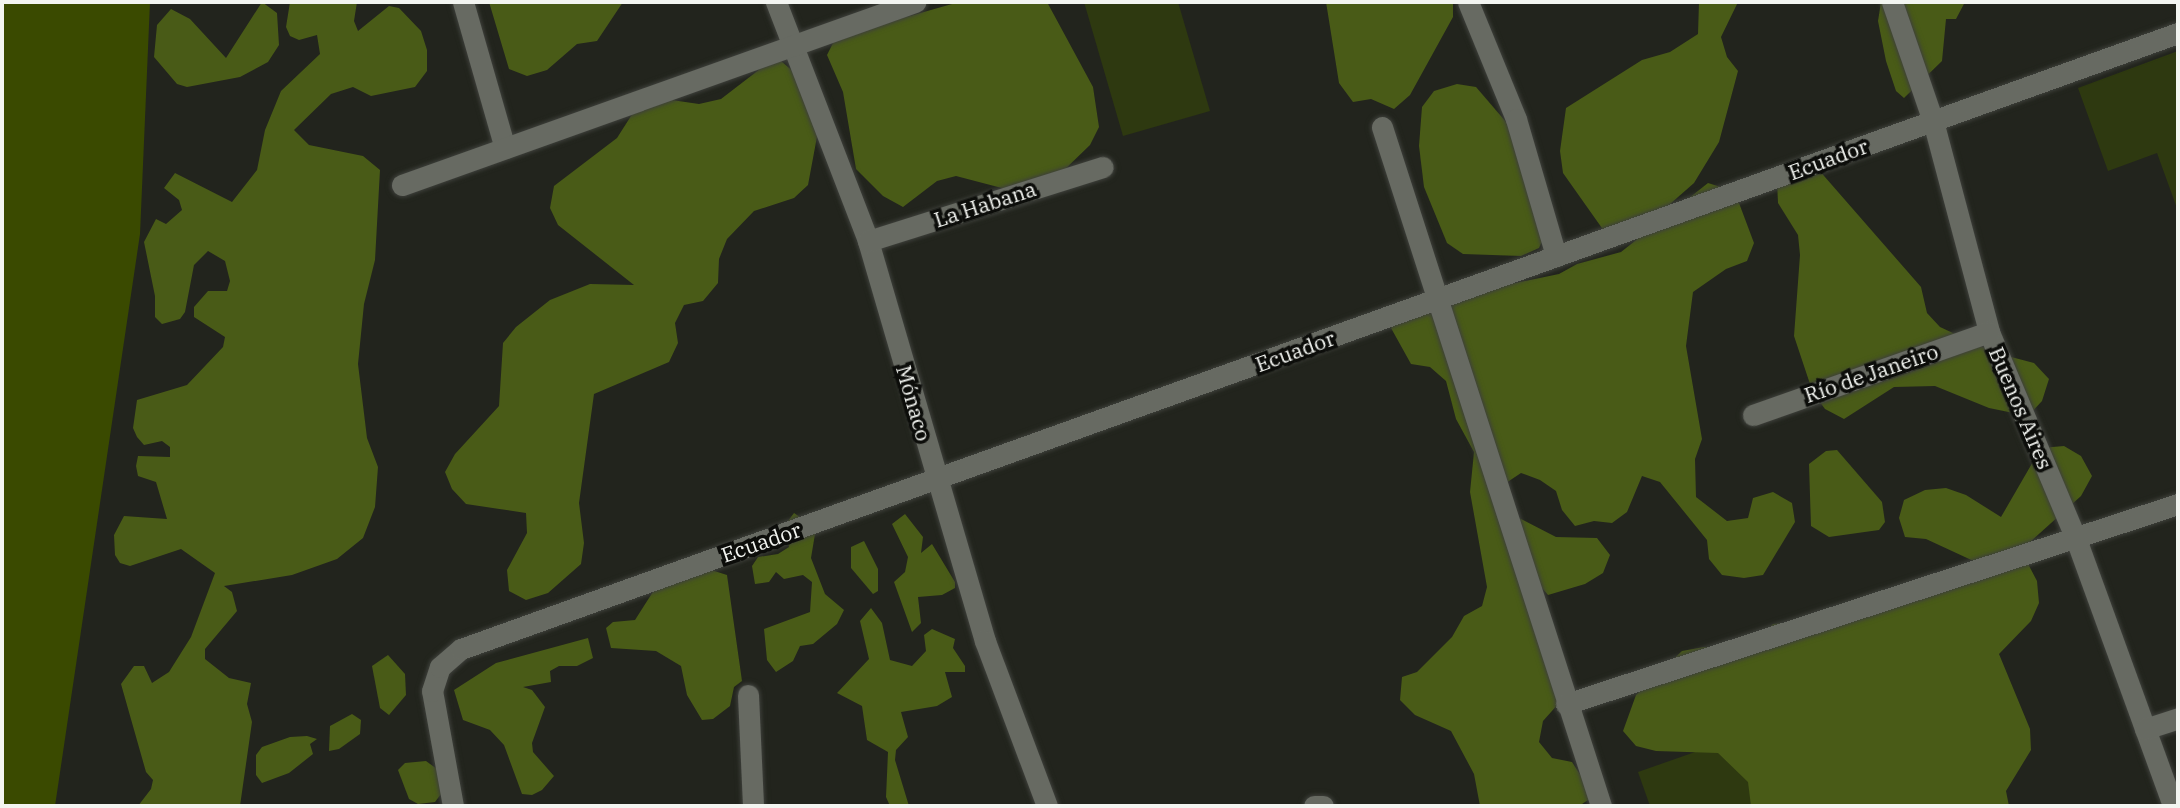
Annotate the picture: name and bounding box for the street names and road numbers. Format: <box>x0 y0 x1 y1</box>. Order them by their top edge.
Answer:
street label: Ecuador <box>1785 133 1871 185</box>
street label: La Habana <box>931 176 1039 232</box>
street label: Ecuador <box>1252 325 1338 377</box>
street label: Río de Janeiro <box>1801 338 1941 408</box>
street label: Buenos Aires <box>1984 343 2058 473</box>
street label: Mónaco <box>891 362 937 444</box>
street label: Ecuador <box>718 517 804 567</box>

